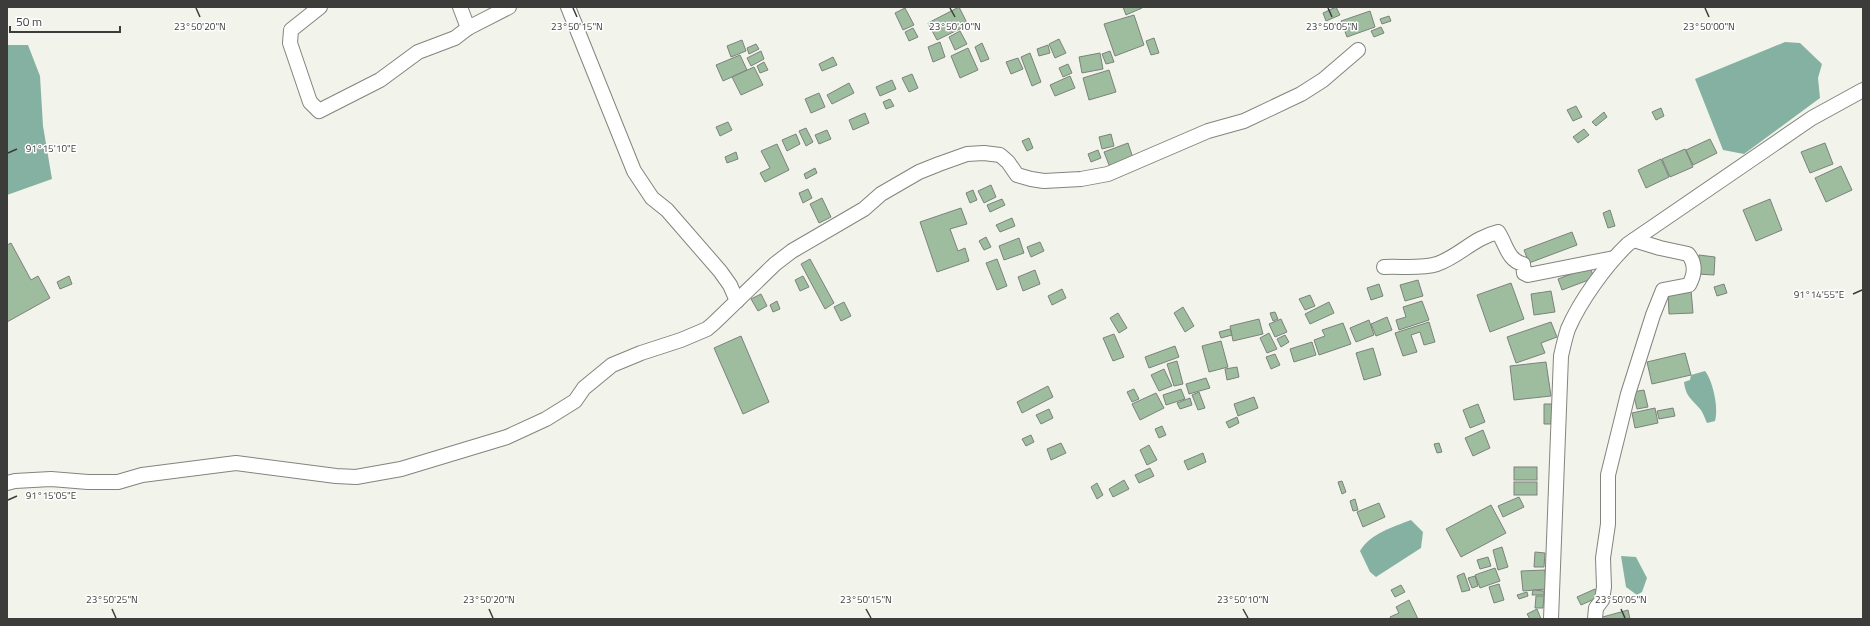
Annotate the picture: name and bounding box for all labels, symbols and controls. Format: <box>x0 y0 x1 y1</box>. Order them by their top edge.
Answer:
scale bar <box>10 8 120 34</box>
text: 50 m <box>16 12 42 31</box>
text: 23°50'20"N <box>174 19 226 34</box>
text: 23°50'15"N <box>551 19 603 34</box>
text: 23°50'10"N <box>929 19 981 34</box>
text: 23°50'05"N <box>1306 19 1358 34</box>
text: 23°50'00"N <box>1683 19 1735 34</box>
text: 91°15'10"E <box>26 141 77 156</box>
text: 91°14'55"E <box>1794 287 1845 302</box>
text: 91°15'05"E <box>26 488 77 503</box>
text: 23°50'25"N <box>86 592 138 607</box>
text: 23°50'20"N <box>463 592 515 607</box>
text: 23°50'15"N <box>840 592 892 607</box>
text: 23°50'10"N <box>1217 592 1269 607</box>
text: 23°50'05"N <box>1595 592 1647 607</box>

